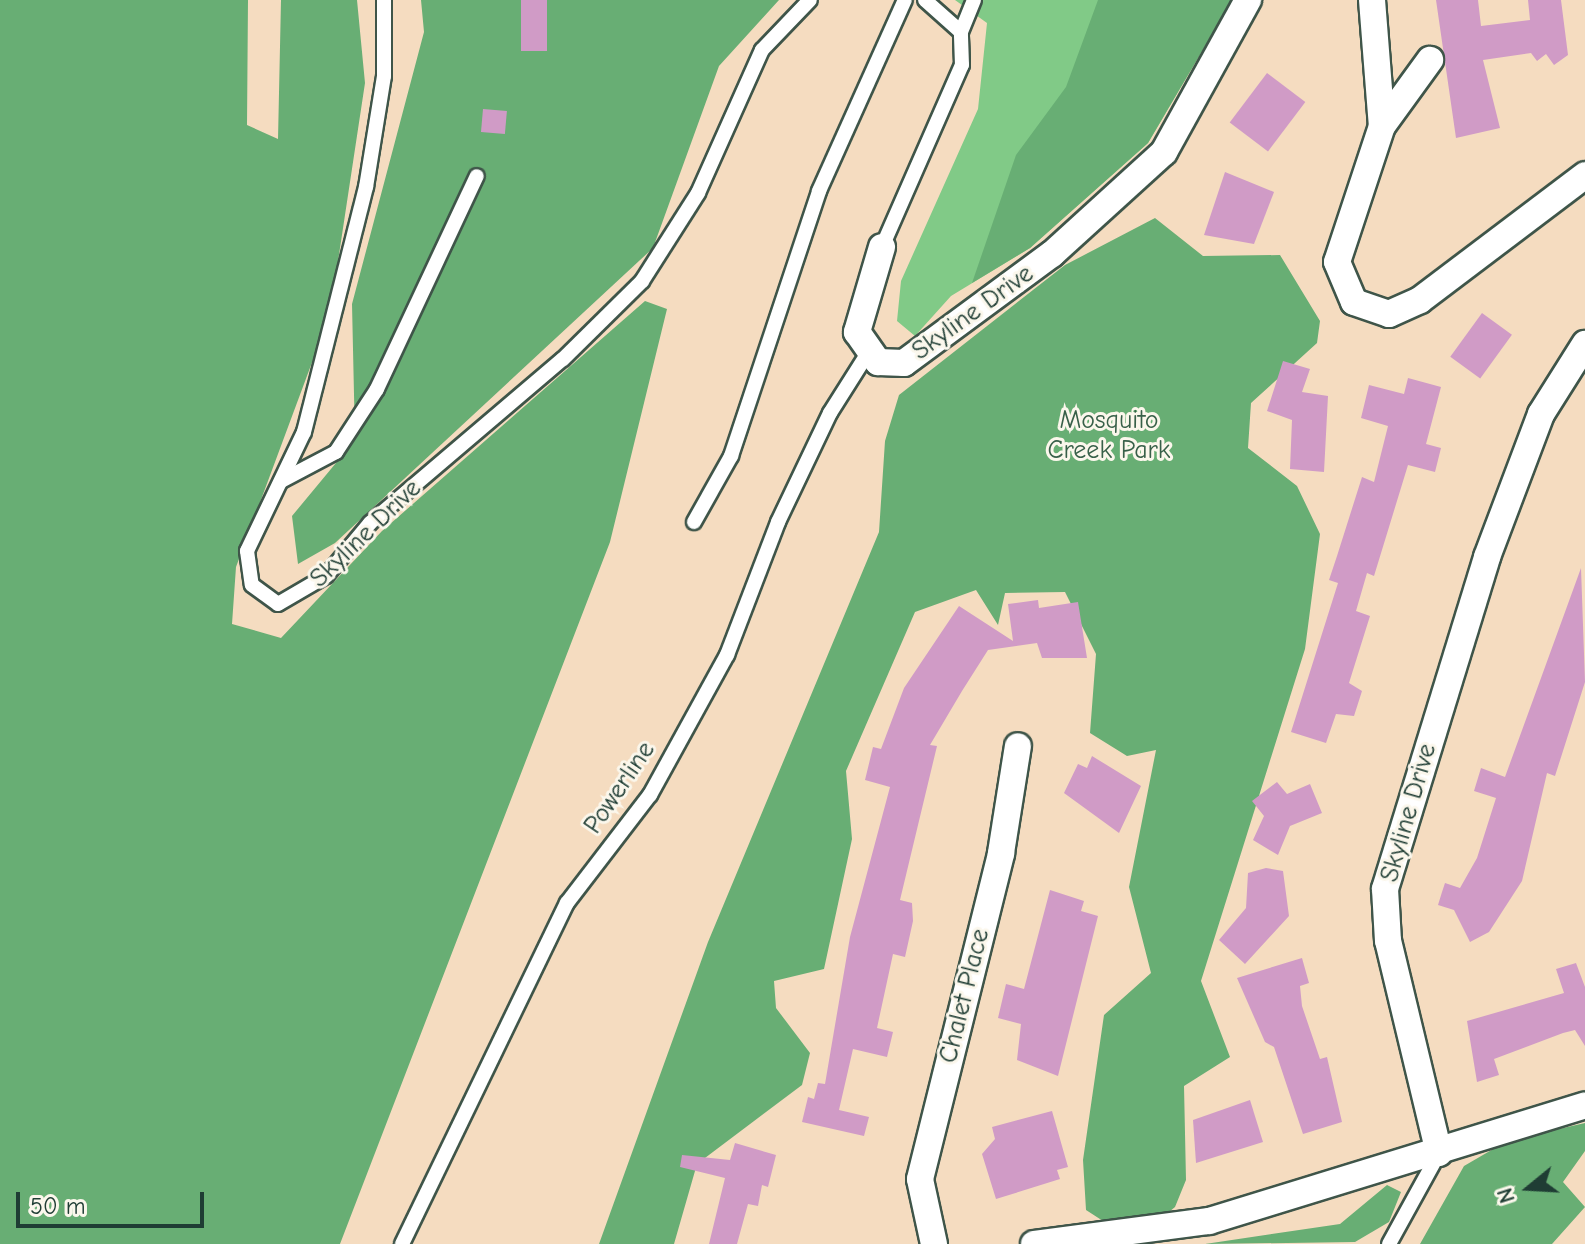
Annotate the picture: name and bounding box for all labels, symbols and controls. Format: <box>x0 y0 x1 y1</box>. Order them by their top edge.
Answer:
street label: Skyline Drive <box>906 259 1040 367</box>
park label: Mosquito Creek Park <box>1048 405 1170 466</box>
street label: Skyline Drive <box>304 473 428 595</box>
street label: Powerline <box>578 736 662 840</box>
street label: Skyline Drive <box>1374 740 1444 886</box>
street label: Chalet Place <box>933 926 997 1066</box>
north arrow <box>1489 1148 1569 1228</box>
scale bar <box>20 1176 208 1226</box>
text: N <box>1492 1185 1521 1206</box>
text: 50 m <box>30 1192 86 1220</box>

